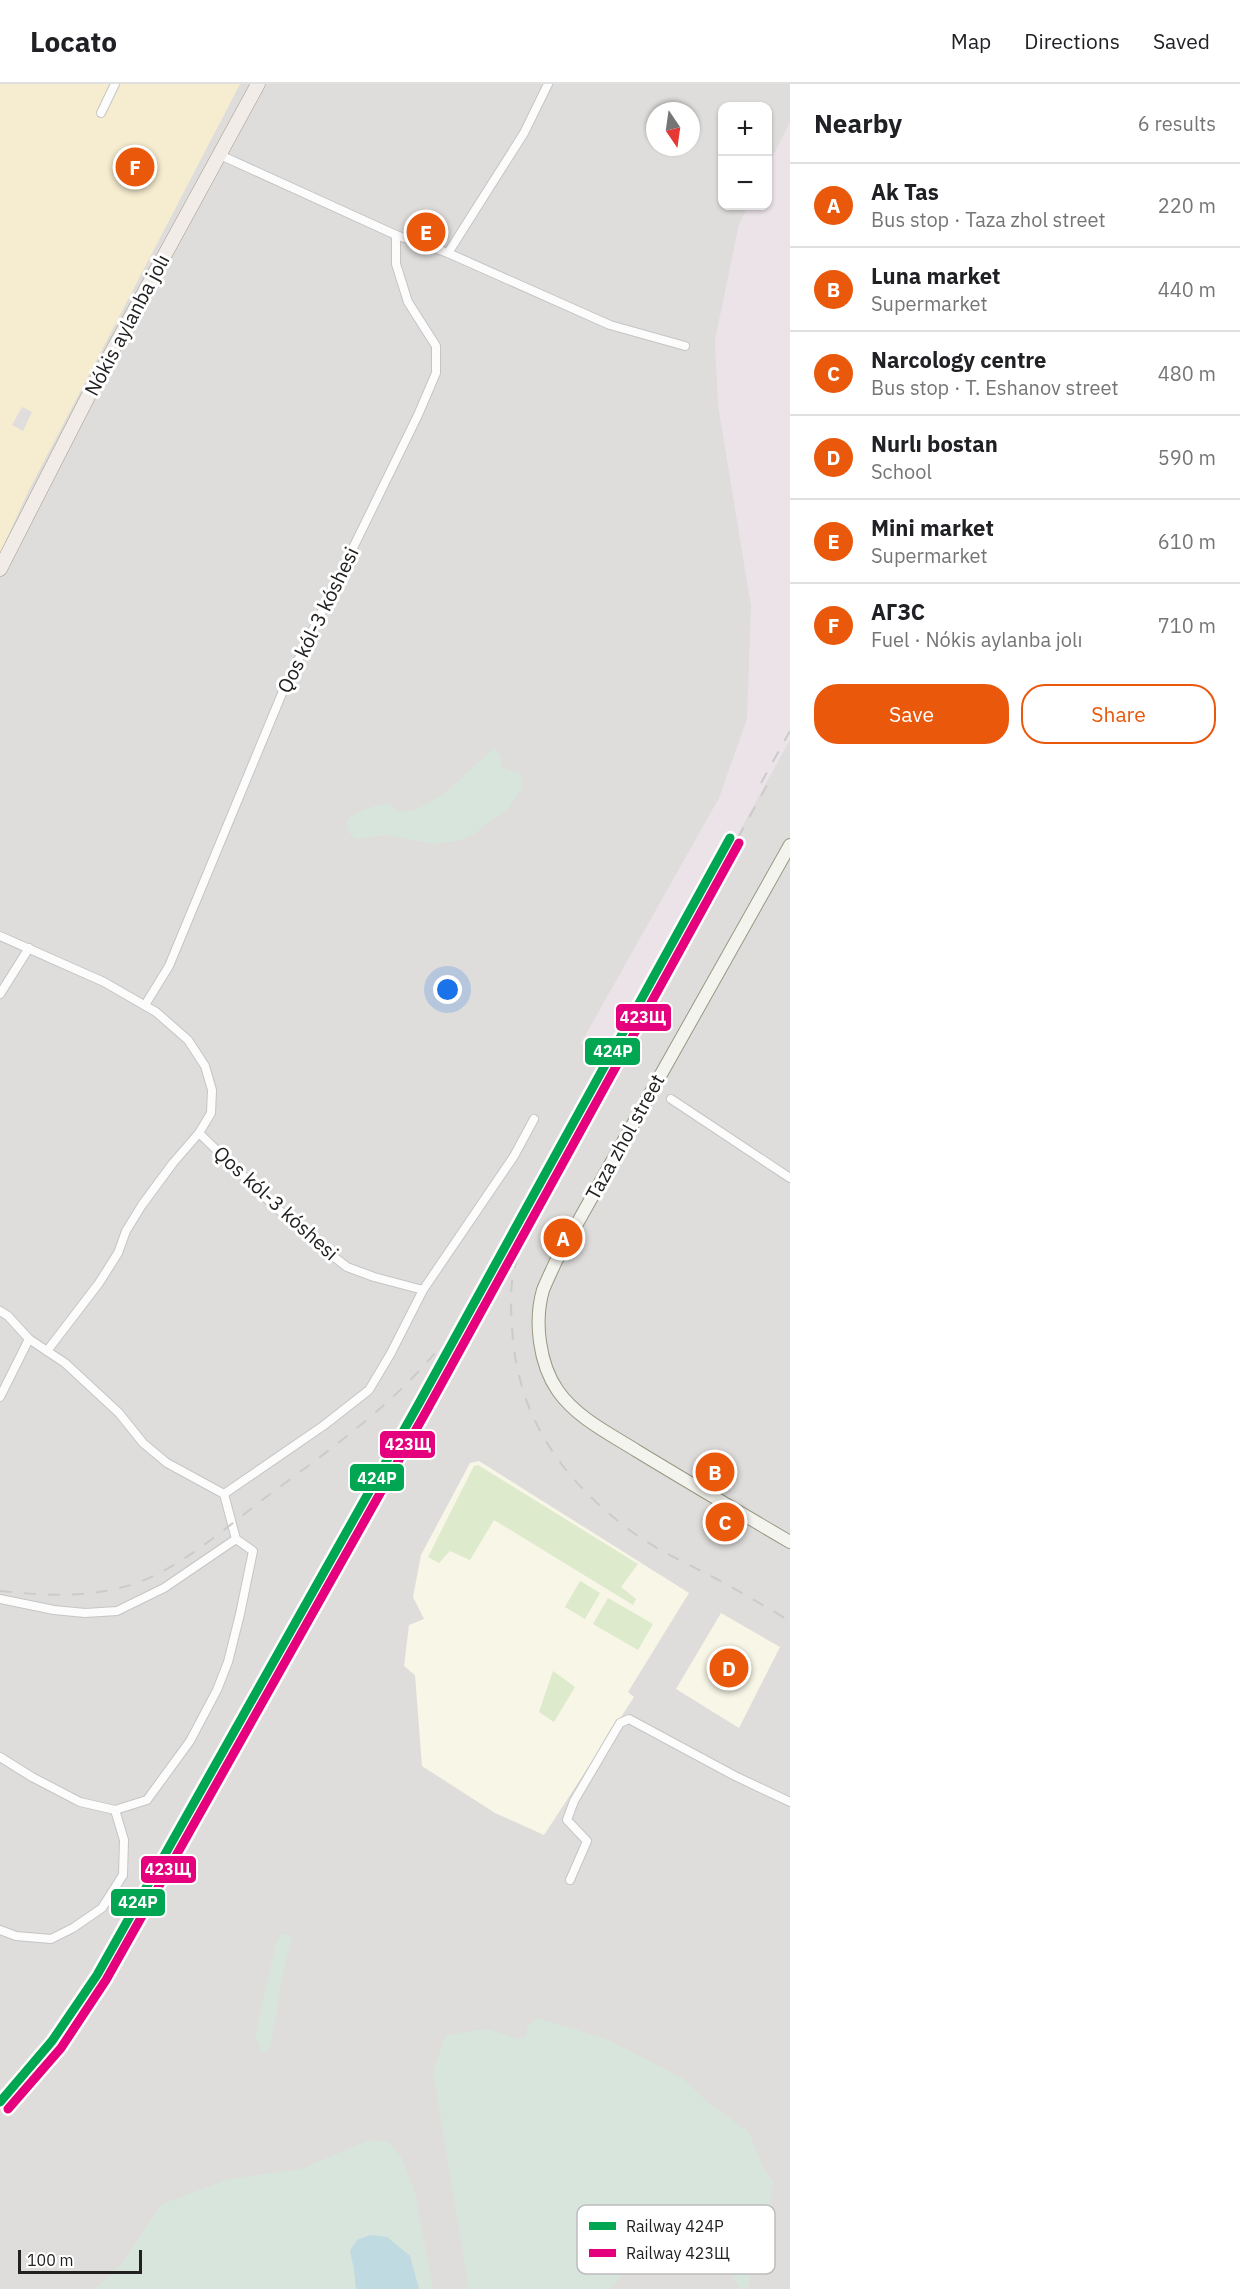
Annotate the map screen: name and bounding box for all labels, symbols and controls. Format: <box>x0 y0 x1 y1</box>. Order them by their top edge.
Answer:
text: Locato <box>30 23 117 60</box>
text: Map <box>951 27 991 55</box>
text: Directions <box>1024 27 1120 55</box>
text: Saved <box>1153 27 1210 55</box>
north arrow <box>646 102 700 156</box>
map controls <box>718 102 772 210</box>
button: + <box>718 102 772 156</box>
text: Nearby <box>814 106 902 140</box>
text: 6 results <box>1138 110 1216 137</box>
pin: F <box>116 144 154 190</box>
button: − <box>718 156 772 210</box>
text: Ak Tas <box>871 177 939 206</box>
text: A <box>827 192 840 219</box>
text: 220 m <box>1158 192 1216 219</box>
text: Bus stop · Taza zhol street <box>871 206 1105 233</box>
pin: E <box>406 210 446 254</box>
street label: Nókis aylanba jolı <box>78 249 175 400</box>
text: Luna market <box>871 261 1000 290</box>
text: B <box>827 276 840 303</box>
text: 440 m <box>1158 276 1216 303</box>
text: Supermarket <box>871 290 988 317</box>
text: Narcology centre <box>871 345 1046 374</box>
text: C <box>827 360 840 387</box>
text: 480 m <box>1158 360 1216 387</box>
text: Bus stop · T. Eshanov street <box>871 374 1118 401</box>
text: Nurlı bostan <box>871 429 998 458</box>
text: D <box>827 444 840 471</box>
text: 590 m <box>1158 444 1216 471</box>
text: School <box>871 458 932 485</box>
text: Mini market <box>871 513 994 542</box>
text: E <box>827 528 840 555</box>
text: 610 m <box>1158 528 1216 555</box>
street label: Qos kól-3 kóshesi <box>270 542 365 697</box>
text: Supermarket <box>871 542 988 569</box>
text: АГЗС <box>871 597 925 626</box>
text: F <box>828 612 839 639</box>
text: 710 m <box>1158 612 1216 639</box>
text: Fuel · Nókis aylanba jolı <box>871 626 1082 653</box>
button: Save <box>814 684 1009 744</box>
button: Share <box>1021 684 1216 744</box>
your location <box>433 975 462 1004</box>
line badge: 423Щ <box>615 1003 672 1032</box>
text: 423Щ <box>620 1007 667 1027</box>
line badge: 424Р <box>584 1037 641 1066</box>
text: 424Р <box>593 1041 633 1061</box>
street label: Taza zhol street <box>579 1069 670 1205</box>
street label: Qos kól-3 kóshesi <box>208 1139 345 1266</box>
pin: A <box>544 1216 582 1260</box>
line badge: 423Щ <box>379 1430 436 1459</box>
text: 423Щ <box>385 1434 432 1454</box>
pin: B <box>696 1450 734 1494</box>
line badge: 424Р <box>349 1463 405 1492</box>
text: 424Р <box>357 1468 397 1488</box>
pin: C <box>706 1500 744 1544</box>
pin: D <box>710 1646 748 1690</box>
line badge: 423Щ <box>140 1855 197 1884</box>
text: 423Щ <box>145 1859 192 1879</box>
line badge: 424Р <box>110 1888 166 1917</box>
text: 424Р <box>118 1892 158 1912</box>
legend <box>577 2205 775 2274</box>
text: Railway 424Р <box>626 2216 724 2236</box>
text: Railway 423Щ <box>626 2243 730 2263</box>
scale bar <box>18 2247 142 2274</box>
text: 100 m <box>27 2250 74 2270</box>

